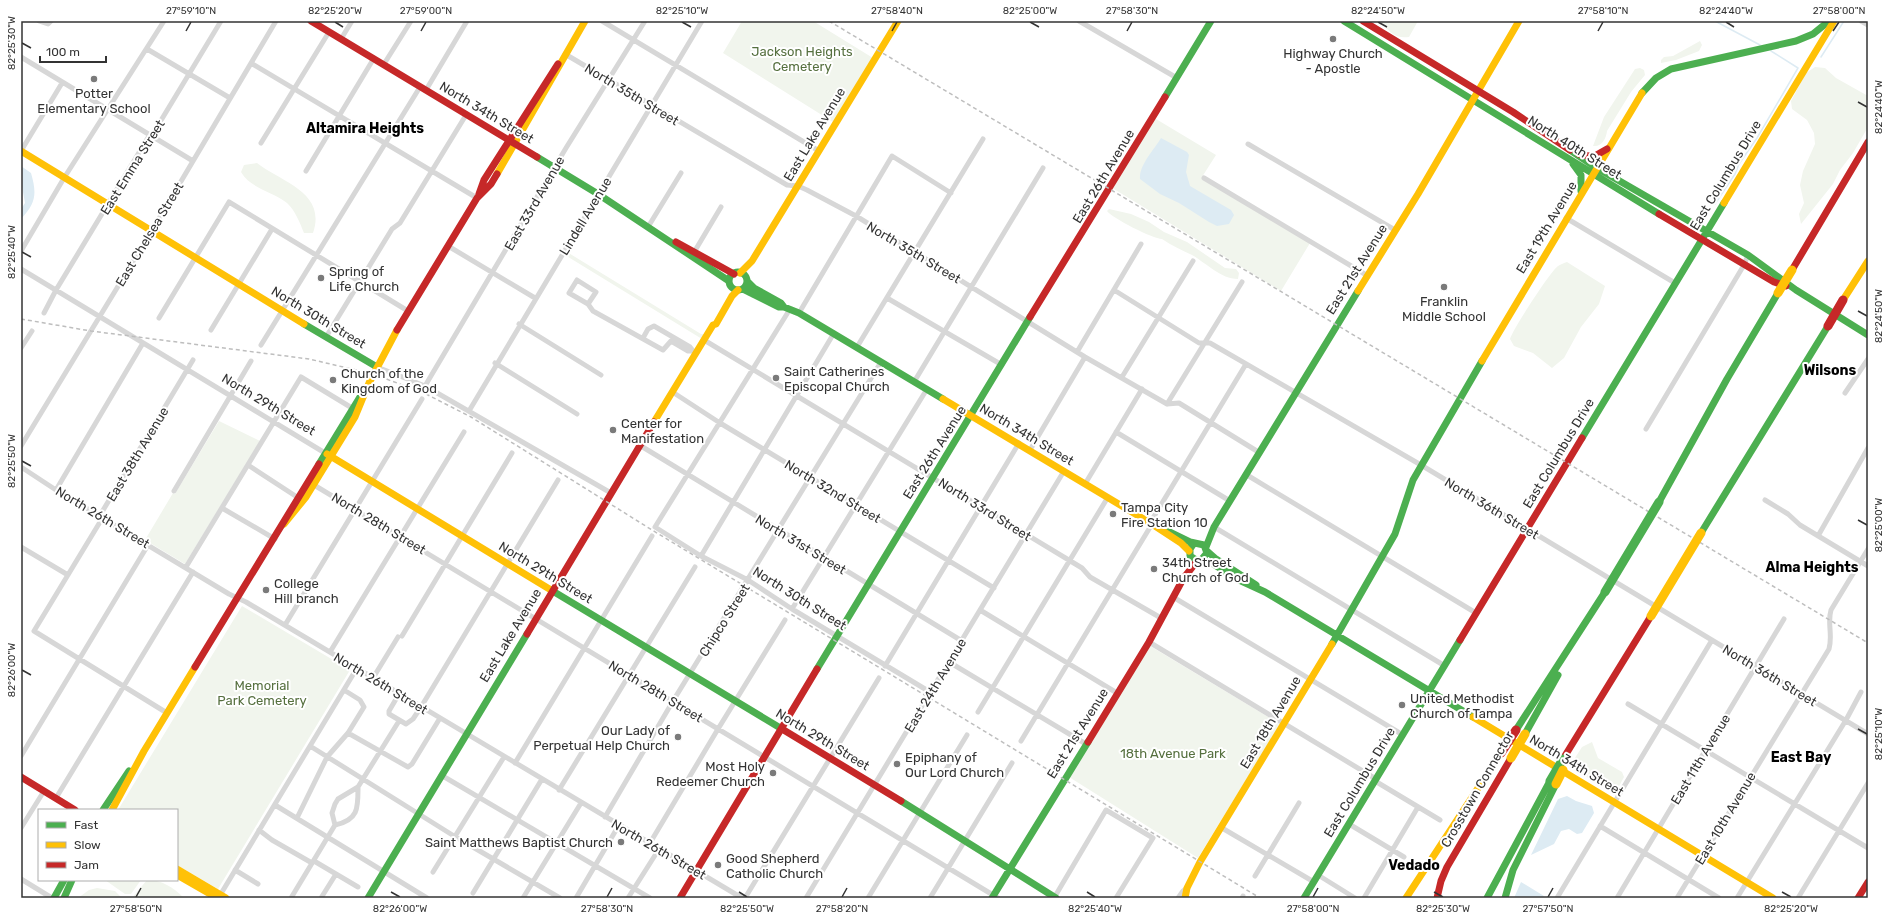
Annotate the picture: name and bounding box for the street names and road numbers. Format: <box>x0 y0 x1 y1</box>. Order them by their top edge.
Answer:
street label: North 35th Street <box>582 60 681 128</box>
street label: North 34th Street <box>437 78 537 146</box>
street label: East Lake Avenue <box>781 85 848 184</box>
street label: North 40th Street <box>1525 113 1624 182</box>
street label: East Emma Street <box>97 117 168 217</box>
street label: East Columbus Drive <box>1687 118 1764 233</box>
street label: East 26th Avenue <box>1069 127 1137 226</box>
street label: East 33rd Avenue <box>501 153 568 253</box>
street label: Lindell Avenue <box>556 175 615 258</box>
street label: East Chelsea Street <box>112 179 186 289</box>
street label: East 19th Avenue <box>1513 179 1580 276</box>
street label: North 35th Street <box>864 218 963 286</box>
street label: East 21st Avenue <box>1323 222 1390 317</box>
street label: North 30th Street <box>269 283 369 352</box>
street label: North 29th Street <box>219 371 318 438</box>
street label: East Columbus Drive <box>1520 396 1597 511</box>
street label: North 34th Street <box>977 400 1077 468</box>
street label: East 26th Avenue <box>900 403 969 502</box>
street label: East 38th Avenue <box>103 404 172 504</box>
street label: North 32nd Street <box>782 457 884 526</box>
street label: North 36th Street <box>1442 474 1541 542</box>
street label: North 33rd Street <box>936 475 1034 544</box>
street label: North 26th Street <box>53 483 152 551</box>
street label: North 28th Street <box>329 489 429 557</box>
street label: North 31st Street <box>753 511 849 577</box>
street label: North 29th Street <box>496 539 595 606</box>
street label: North 30th Street <box>750 564 849 633</box>
street label: Chipco Street <box>696 581 753 659</box>
street label: East Lake Avenue <box>477 586 544 685</box>
street label: East 24th Avenue <box>901 636 969 735</box>
street label: North 36th Street <box>1720 641 1819 709</box>
street label: North 26th Street <box>331 649 430 717</box>
street label: North 28th Street <box>606 657 706 725</box>
street label: East 18th Avenue <box>1237 673 1304 771</box>
street label: East 21st Avenue <box>1044 686 1111 781</box>
street label: North 29th Street <box>773 706 872 773</box>
street label: East 11th Avenue <box>1668 711 1733 807</box>
street label: East Columbus Drive <box>1321 725 1398 840</box>
street label: Crosstown Connector <box>1438 728 1517 850</box>
street label: North 34th Street <box>1527 731 1627 799</box>
street label: East 10th Avenue <box>1692 769 1759 867</box>
street label: North 26th Street <box>609 816 709 883</box>

